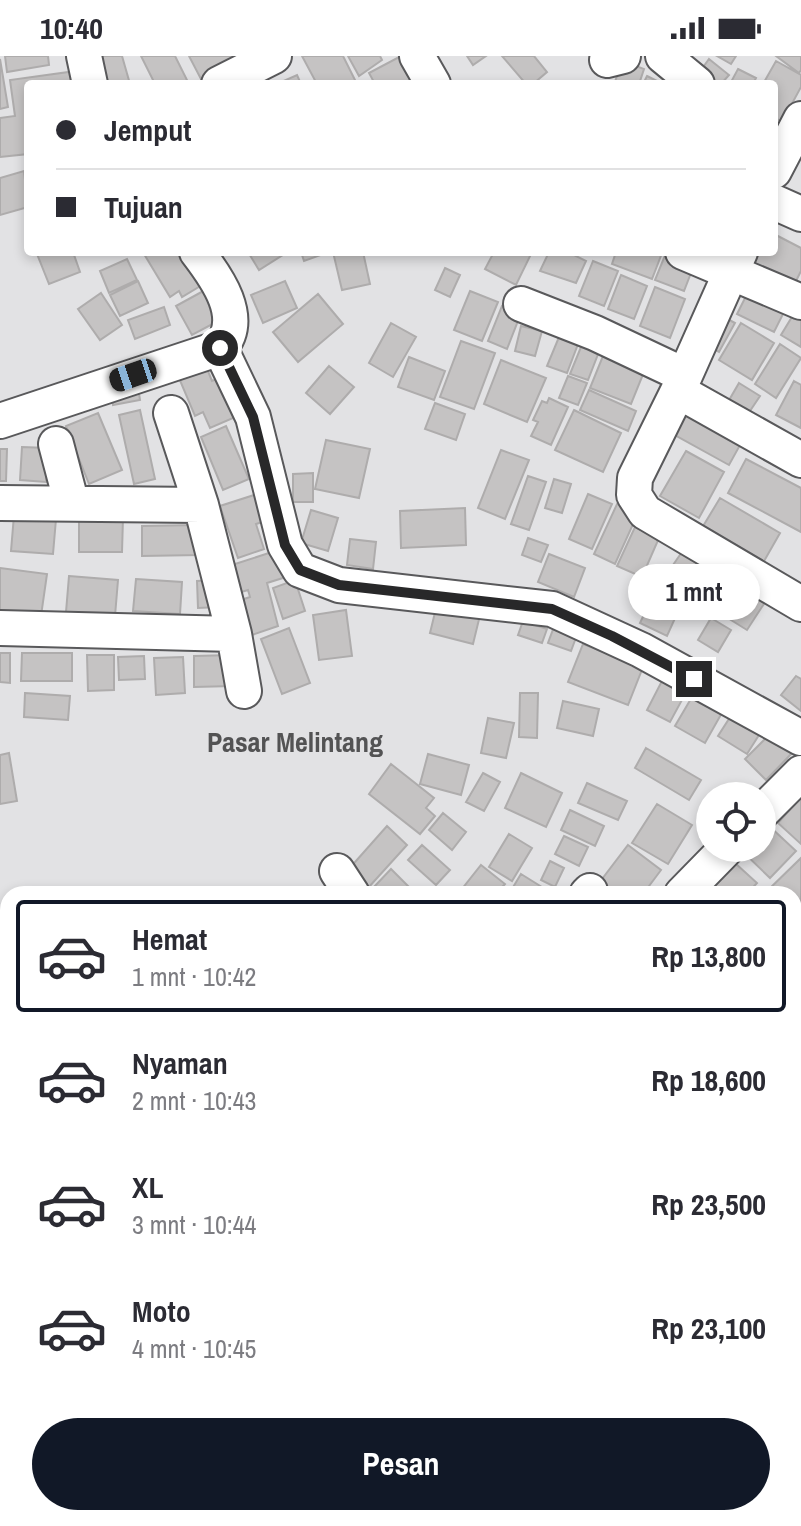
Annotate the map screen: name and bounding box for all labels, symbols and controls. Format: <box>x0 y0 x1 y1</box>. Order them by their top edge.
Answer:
text: 10:40 <box>40 8 103 48</box>
text: Jemput <box>104 110 191 150</box>
text: Tujuan <box>104 187 183 227</box>
route start <box>202 330 238 366</box>
car <box>106 356 160 394</box>
callout: 1 mnt <box>628 563 760 619</box>
text: 1 mnt <box>666 574 722 609</box>
route end <box>676 661 712 697</box>
district label: Pasar Melintang <box>207 723 383 761</box>
map controls <box>696 782 776 862</box>
button: locate <box>696 782 776 862</box>
text: Hemat <box>132 919 207 959</box>
icon: car <box>36 920 108 992</box>
text: Rp 13,800 <box>651 936 766 976</box>
text: 1 mnt · 10:42 <box>132 959 256 994</box>
text: Nyaman <box>132 1043 228 1083</box>
icon: car <box>36 1044 108 1116</box>
text: Rp 18,600 <box>651 1060 766 1100</box>
text: 2 mnt · 10:43 <box>132 1083 256 1118</box>
text: XL <box>132 1167 163 1207</box>
icon: car <box>36 1168 108 1240</box>
text: Rp 23,500 <box>651 1184 766 1224</box>
text: 3 mnt · 10:44 <box>132 1207 256 1242</box>
text: Moto <box>132 1291 191 1331</box>
icon: car <box>36 1292 108 1364</box>
text: Rp 23,100 <box>651 1308 766 1348</box>
text: 4 mnt · 10:45 <box>132 1331 256 1366</box>
button: Pesan <box>32 1418 770 1510</box>

